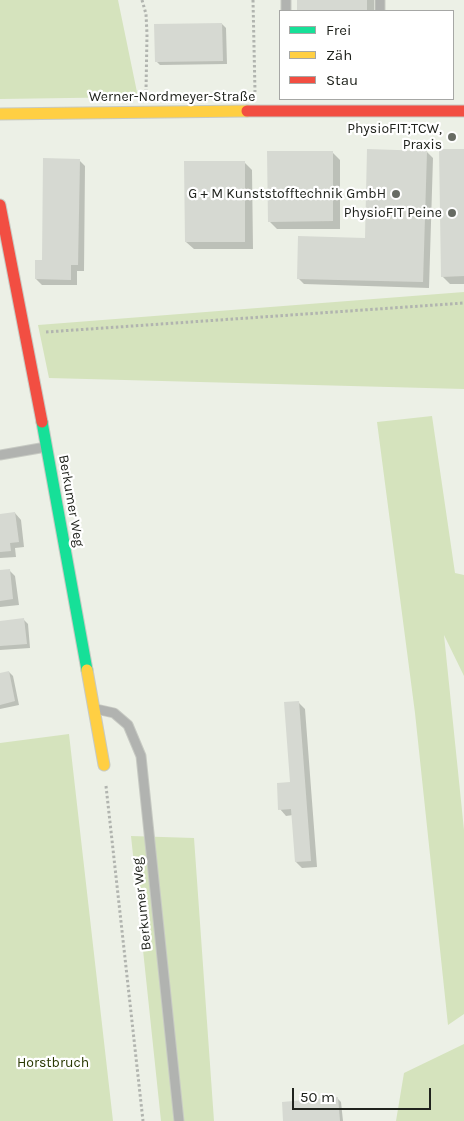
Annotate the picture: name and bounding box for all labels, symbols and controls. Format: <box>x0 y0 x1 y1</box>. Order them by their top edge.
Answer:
legend <box>279 10 454 100</box>
text: Frei <box>326 21 351 39</box>
text: Zäh <box>326 46 352 64</box>
text: Stau <box>326 71 358 89</box>
street label: Werner-Nordmeyer-Straße <box>89 89 255 105</box>
place label: PhysioFIT;TCW, Praxis <box>347 121 442 154</box>
marker: PhysioFIT;TCW, Praxis <box>446 131 458 143</box>
place label: G + M Kunststofftechnik GmbH <box>188 186 386 202</box>
marker: G + M Kunststofftechnik GmbH <box>390 188 402 200</box>
place label: PhysioFIT Peine <box>344 205 442 221</box>
marker: PhysioFIT Peine <box>446 207 458 219</box>
street label: Berkumer Weg <box>55 454 87 548</box>
street label: Berkumer Weg <box>129 857 155 951</box>
park label: Horstbruch <box>17 1055 89 1071</box>
scale bar <box>294 1078 433 1110</box>
text: 50 m <box>300 1088 335 1106</box>

